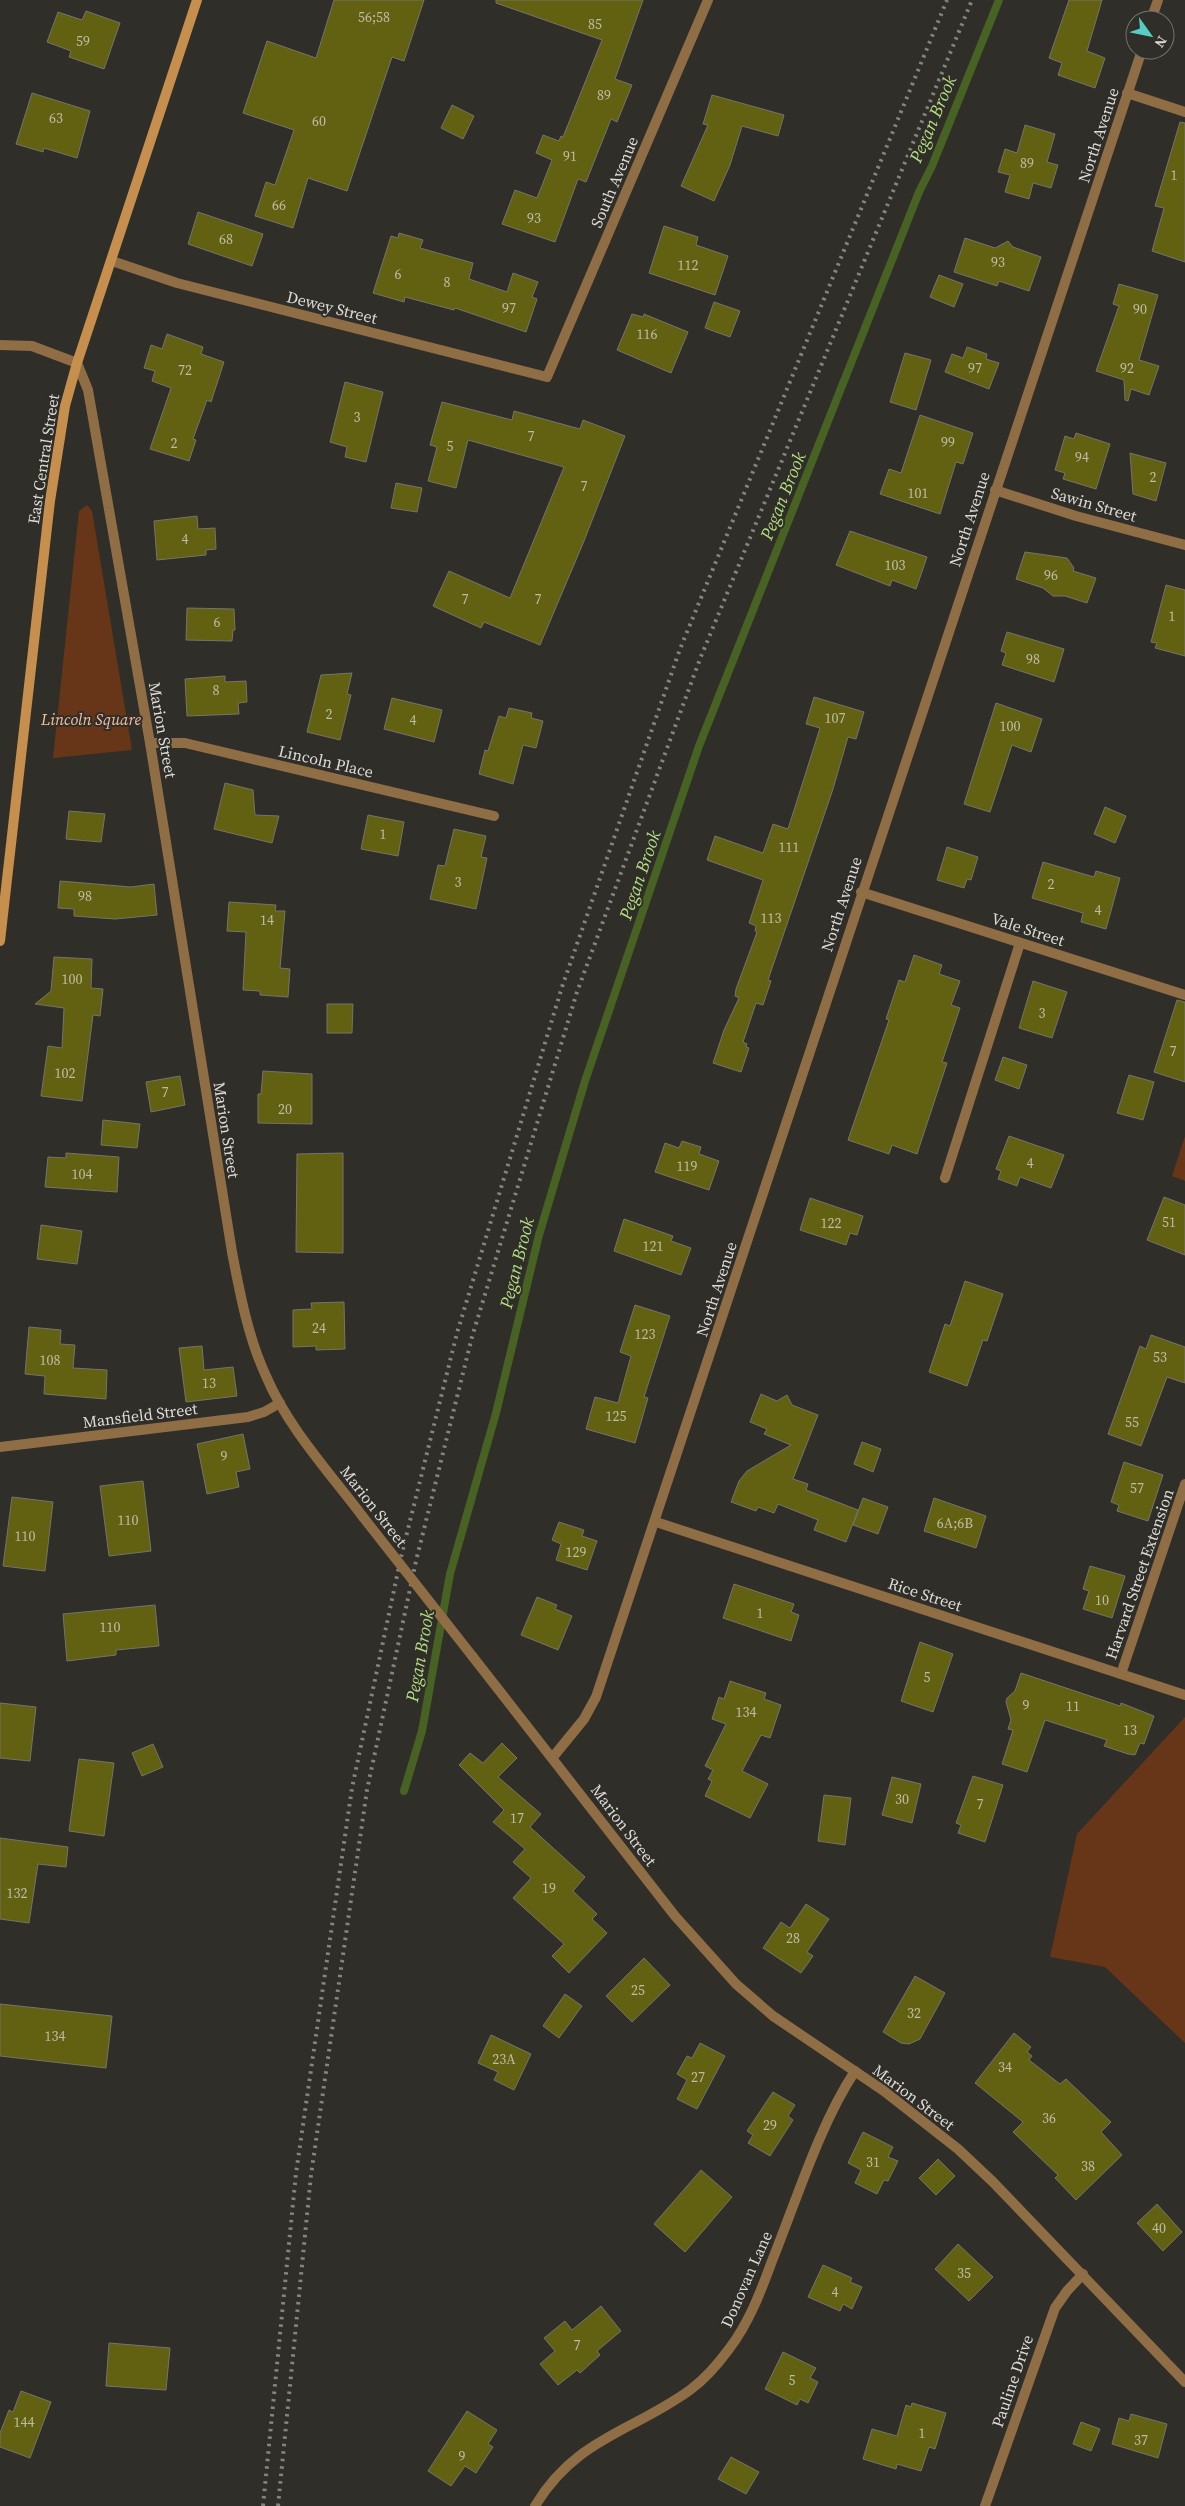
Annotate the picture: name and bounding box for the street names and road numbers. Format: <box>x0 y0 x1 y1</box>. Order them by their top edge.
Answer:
street label: North Avenue <box>1072 85 1124 185</box>
street label: South Avenue <box>585 133 643 231</box>
street label: Dewey Street <box>284 285 380 329</box>
street label: East Central Street <box>22 392 64 526</box>
street label: North Avenue <box>943 469 995 569</box>
street label: Sawin Street <box>1049 481 1140 527</box>
street label: Marion Street <box>144 680 182 781</box>
street label: Lincoln Place <box>276 739 376 783</box>
street label: North Avenue <box>815 854 867 954</box>
street label: Vale Street <box>989 907 1068 951</box>
street label: Marion Street <box>209 1080 246 1181</box>
street label: North Avenue <box>690 1239 742 1339</box>
street label: Mansfield Street <box>81 1397 199 1433</box>
street label: Marion Street <box>335 1461 413 1552</box>
street label: Harvard Street Extension <box>1099 1486 1179 1662</box>
street label: Rice Street <box>885 1572 965 1616</box>
street label: Marion Street <box>586 1780 663 1871</box>
street label: Marion Street <box>869 2059 960 2136</box>
street label: Donovan Lane <box>715 2227 777 2331</box>
street label: Pauline Drive <box>986 2332 1038 2430</box>

